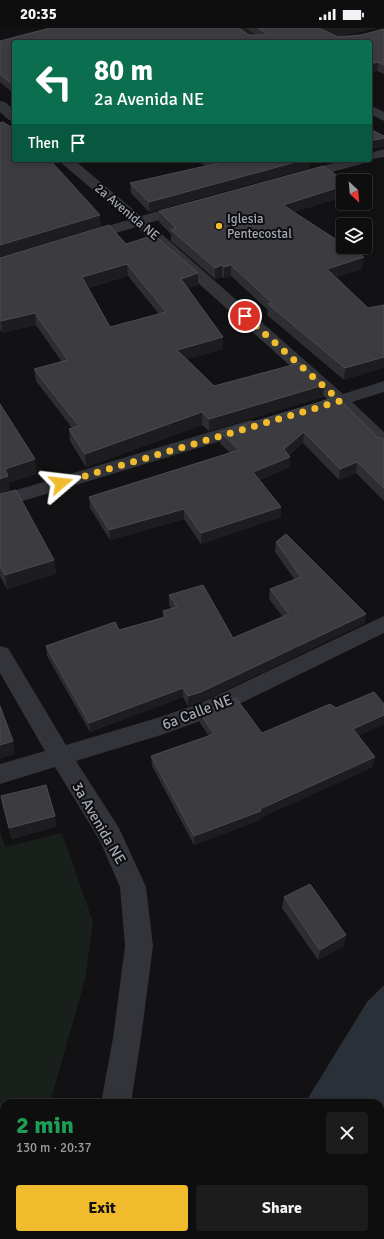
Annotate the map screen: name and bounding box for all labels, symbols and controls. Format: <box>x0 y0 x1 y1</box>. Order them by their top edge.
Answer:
text: 20:35 <box>20 5 57 23</box>
text: 80 m <box>94 54 153 88</box>
icon: left <box>28 56 80 108</box>
text: 2a Avenida NE <box>94 88 204 110</box>
icon: arrive <box>67 132 89 154</box>
text: Then <box>28 134 59 152</box>
north arrow <box>336 174 372 210</box>
map controls <box>336 174 372 254</box>
street label: 2a Avenida NE <box>91 180 163 244</box>
place label: Iglesia Pentecostal <box>227 211 292 242</box>
button: layers <box>336 218 372 254</box>
marker: Iglesia Pentecostal <box>214 221 224 231</box>
pin <box>228 299 262 333</box>
icon: arrive <box>234 305 256 327</box>
position arrow <box>40 462 82 504</box>
street label: 6a Calle NE <box>159 690 235 734</box>
street label: 3a Avenida NE <box>68 779 130 867</box>
text: 2 min <box>16 1110 74 1140</box>
button: close <box>326 1112 368 1154</box>
text: 130 m · 20:37 <box>16 1140 92 1156</box>
button: Exit <box>16 1185 188 1231</box>
button: Share <box>196 1185 368 1231</box>

